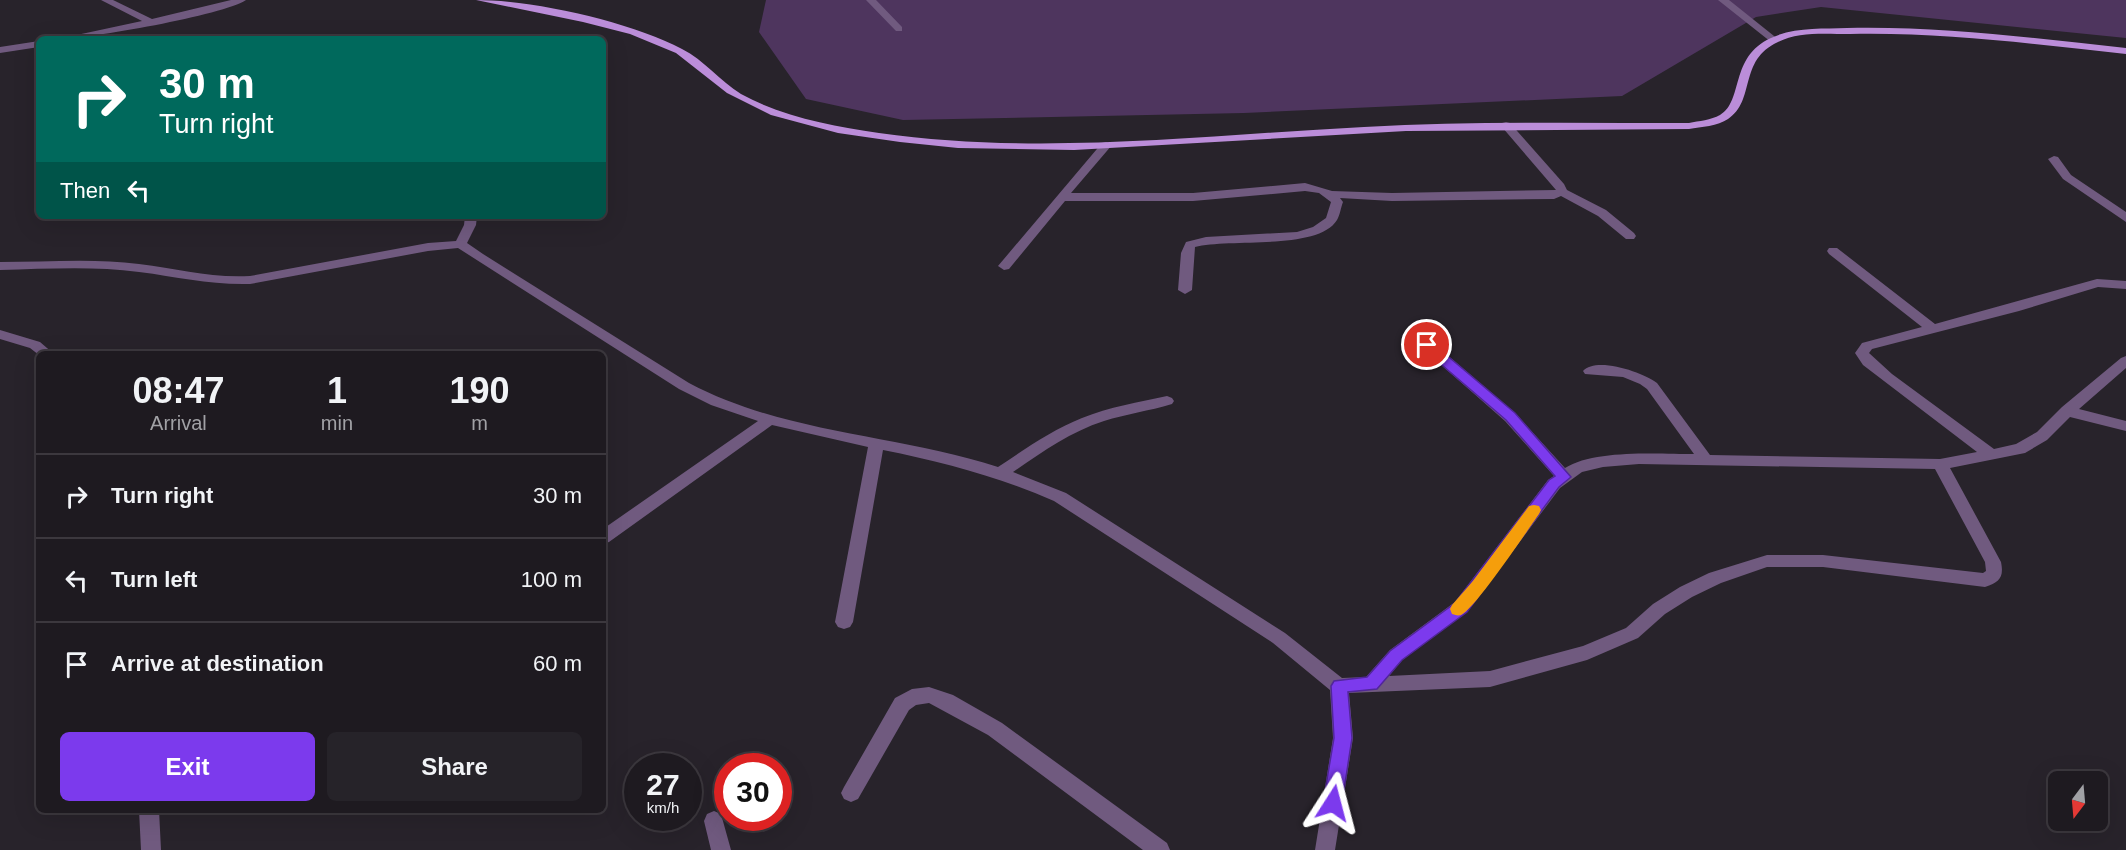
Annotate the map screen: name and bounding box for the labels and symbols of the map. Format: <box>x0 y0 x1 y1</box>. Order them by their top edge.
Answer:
pin <box>1401 319 1452 370</box>
speed limit sign: 30 <box>714 753 792 831</box>
position arrow <box>1301 771 1365 835</box>
north arrow <box>2048 771 2108 831</box>

